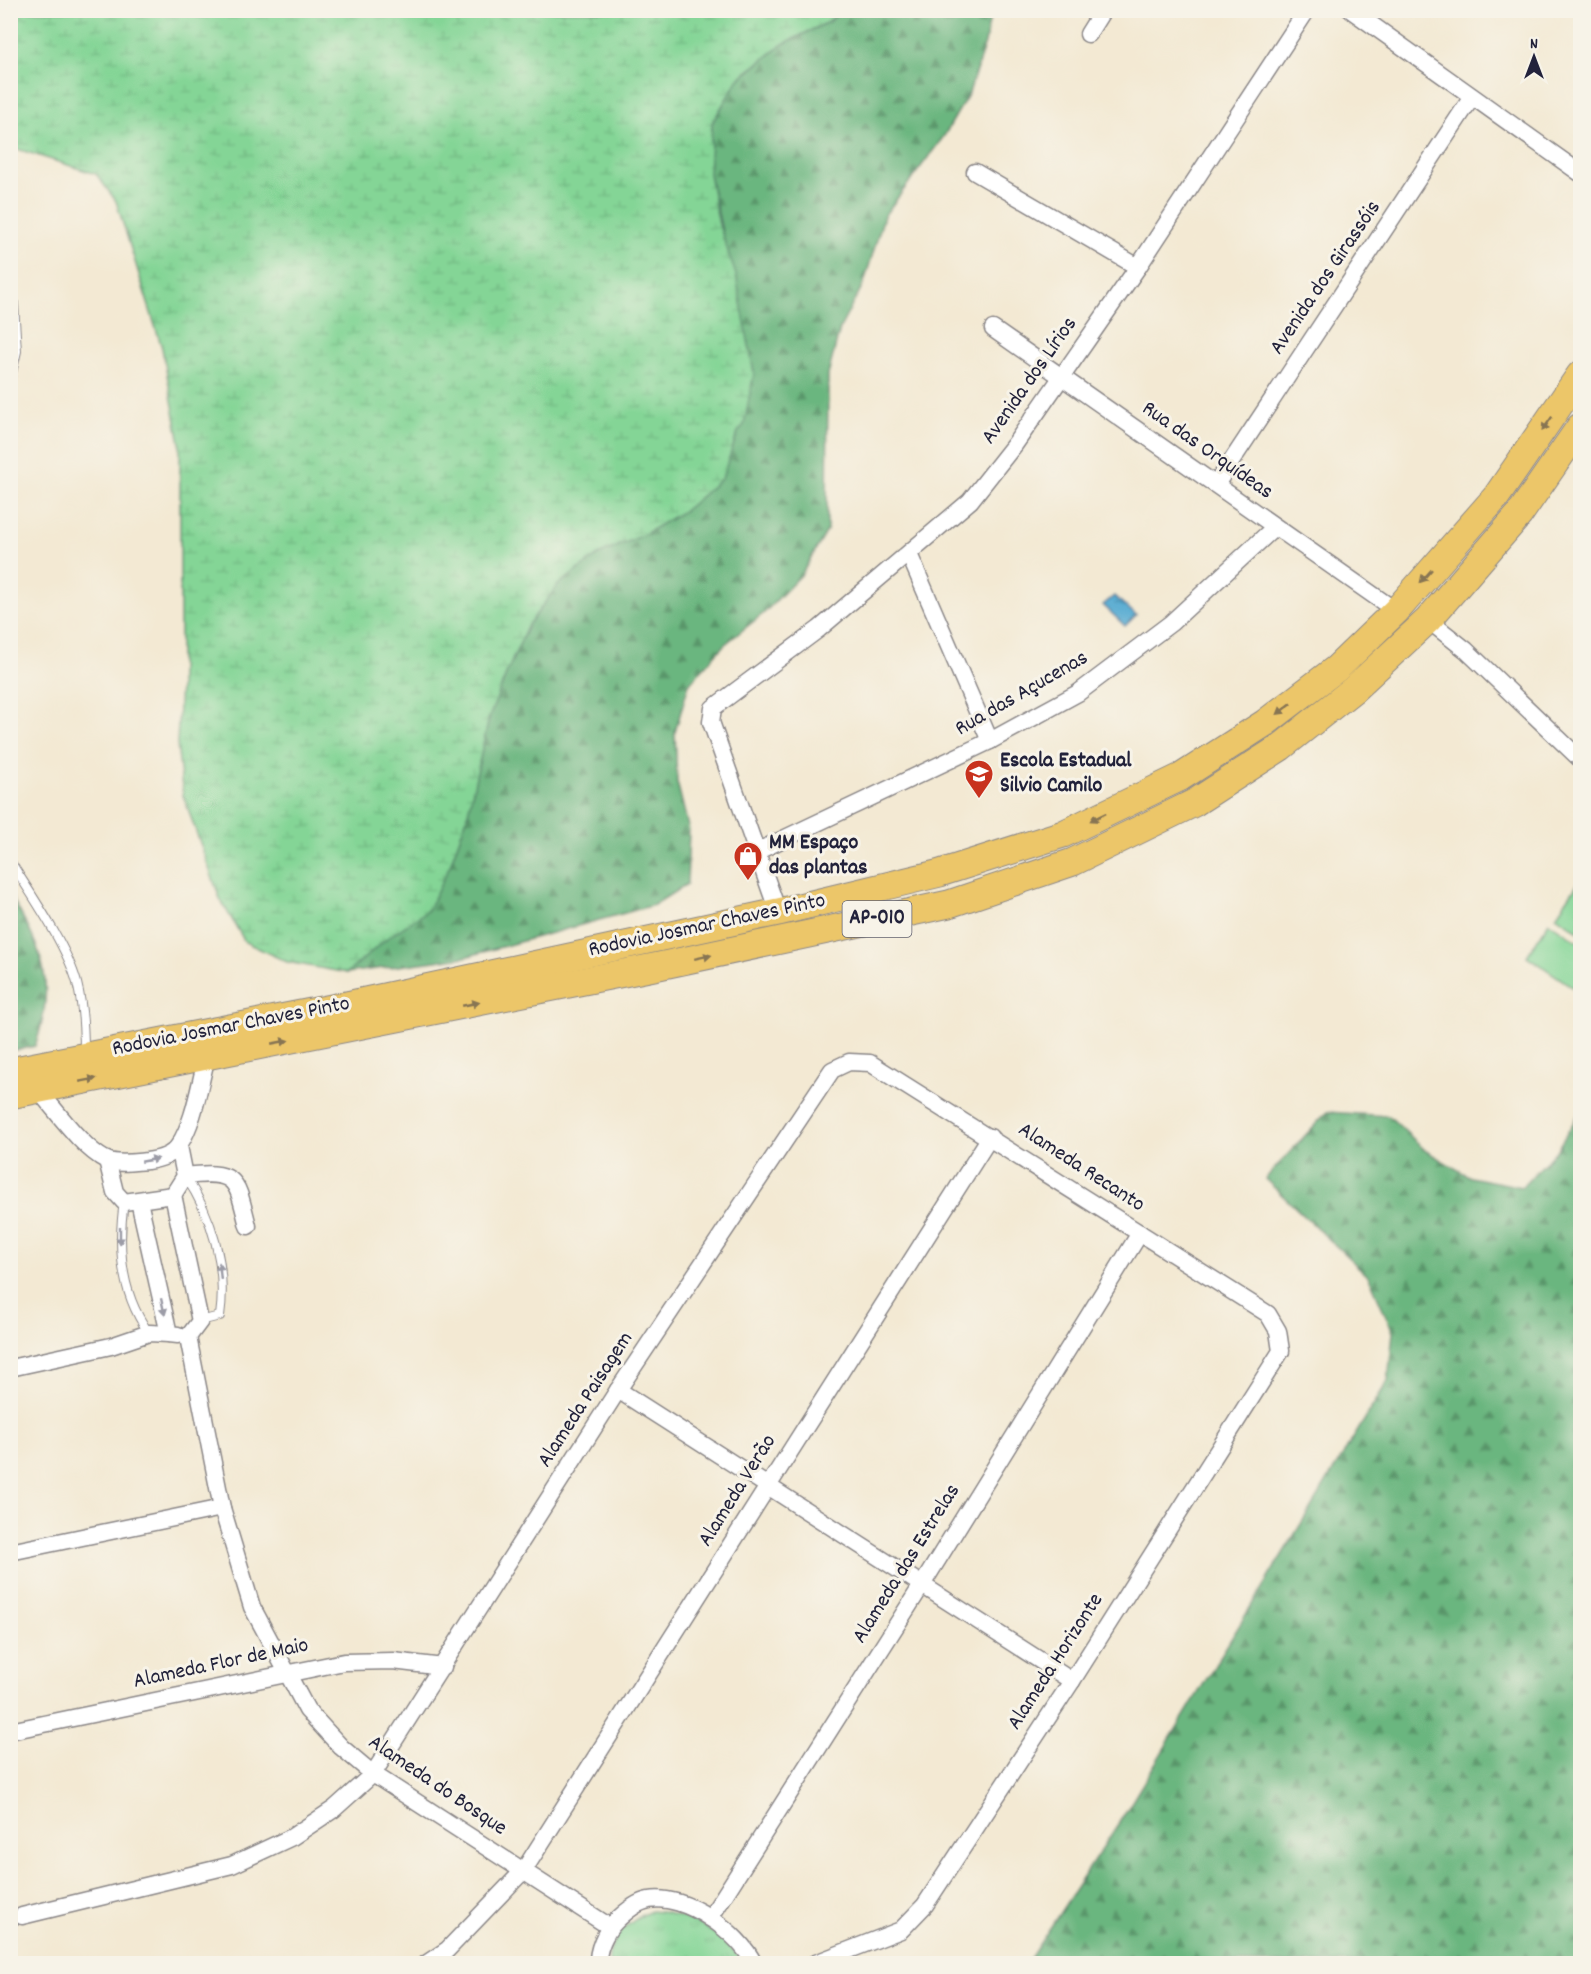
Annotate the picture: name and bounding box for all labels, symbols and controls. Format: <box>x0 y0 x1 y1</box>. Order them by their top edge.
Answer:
north arrow <box>1504 27 1564 87</box>
text: N <box>1530 33 1538 56</box>
street label: Avenida dos Girassóis <box>1263 195 1389 361</box>
street label: Avenida dos Lírios <box>974 311 1086 451</box>
street label: Rua das Orquídeas <box>1135 394 1279 508</box>
one-way arrow <box>1541 415 1553 431</box>
one-way arrow <box>1420 568 1433 583</box>
street label: Rua das Açucenas <box>950 643 1094 745</box>
one-way arrow <box>1276 702 1292 715</box>
place label: Escola Estadual Silvio Camilo <box>1000 746 1132 802</box>
school or university icon: Escola Estadual Silvio Camilo <box>963 758 995 800</box>
one-way arrow <box>1089 812 1106 822</box>
place label: MM Espaço das plantas <box>769 828 868 884</box>
shop icon: MM Espaço das plantas <box>732 840 764 882</box>
street label: Rodovia Josmar Chaves Pinto <box>586 886 828 966</box>
road number: AP-010 <box>842 901 912 937</box>
one-way arrow <box>694 951 712 961</box>
street label: Rodovia Josmar Chaves Pinto <box>110 989 352 1065</box>
one-way arrow <box>462 999 481 1008</box>
one-way arrow <box>270 1037 289 1046</box>
one-way arrow <box>79 1075 98 1084</box>
street label: Alameda Recanto <box>1011 1115 1151 1221</box>
one-way arrow <box>141 1155 160 1164</box>
one-way arrow <box>115 1226 125 1245</box>
one-way arrow <box>215 1261 225 1280</box>
one-way arrow <box>159 1298 168 1317</box>
street label: Alameda Paisagem <box>530 1326 642 1474</box>
street label: Alameda Verão <box>691 1429 785 1553</box>
street label: Alameda das Estrelas <box>845 1478 969 1650</box>
street label: Alameda Horizonte <box>1000 1588 1112 1736</box>
street label: Alameda Flor de Maio <box>131 1630 311 1698</box>
street label: Alameda do Bosque <box>361 1728 513 1844</box>

